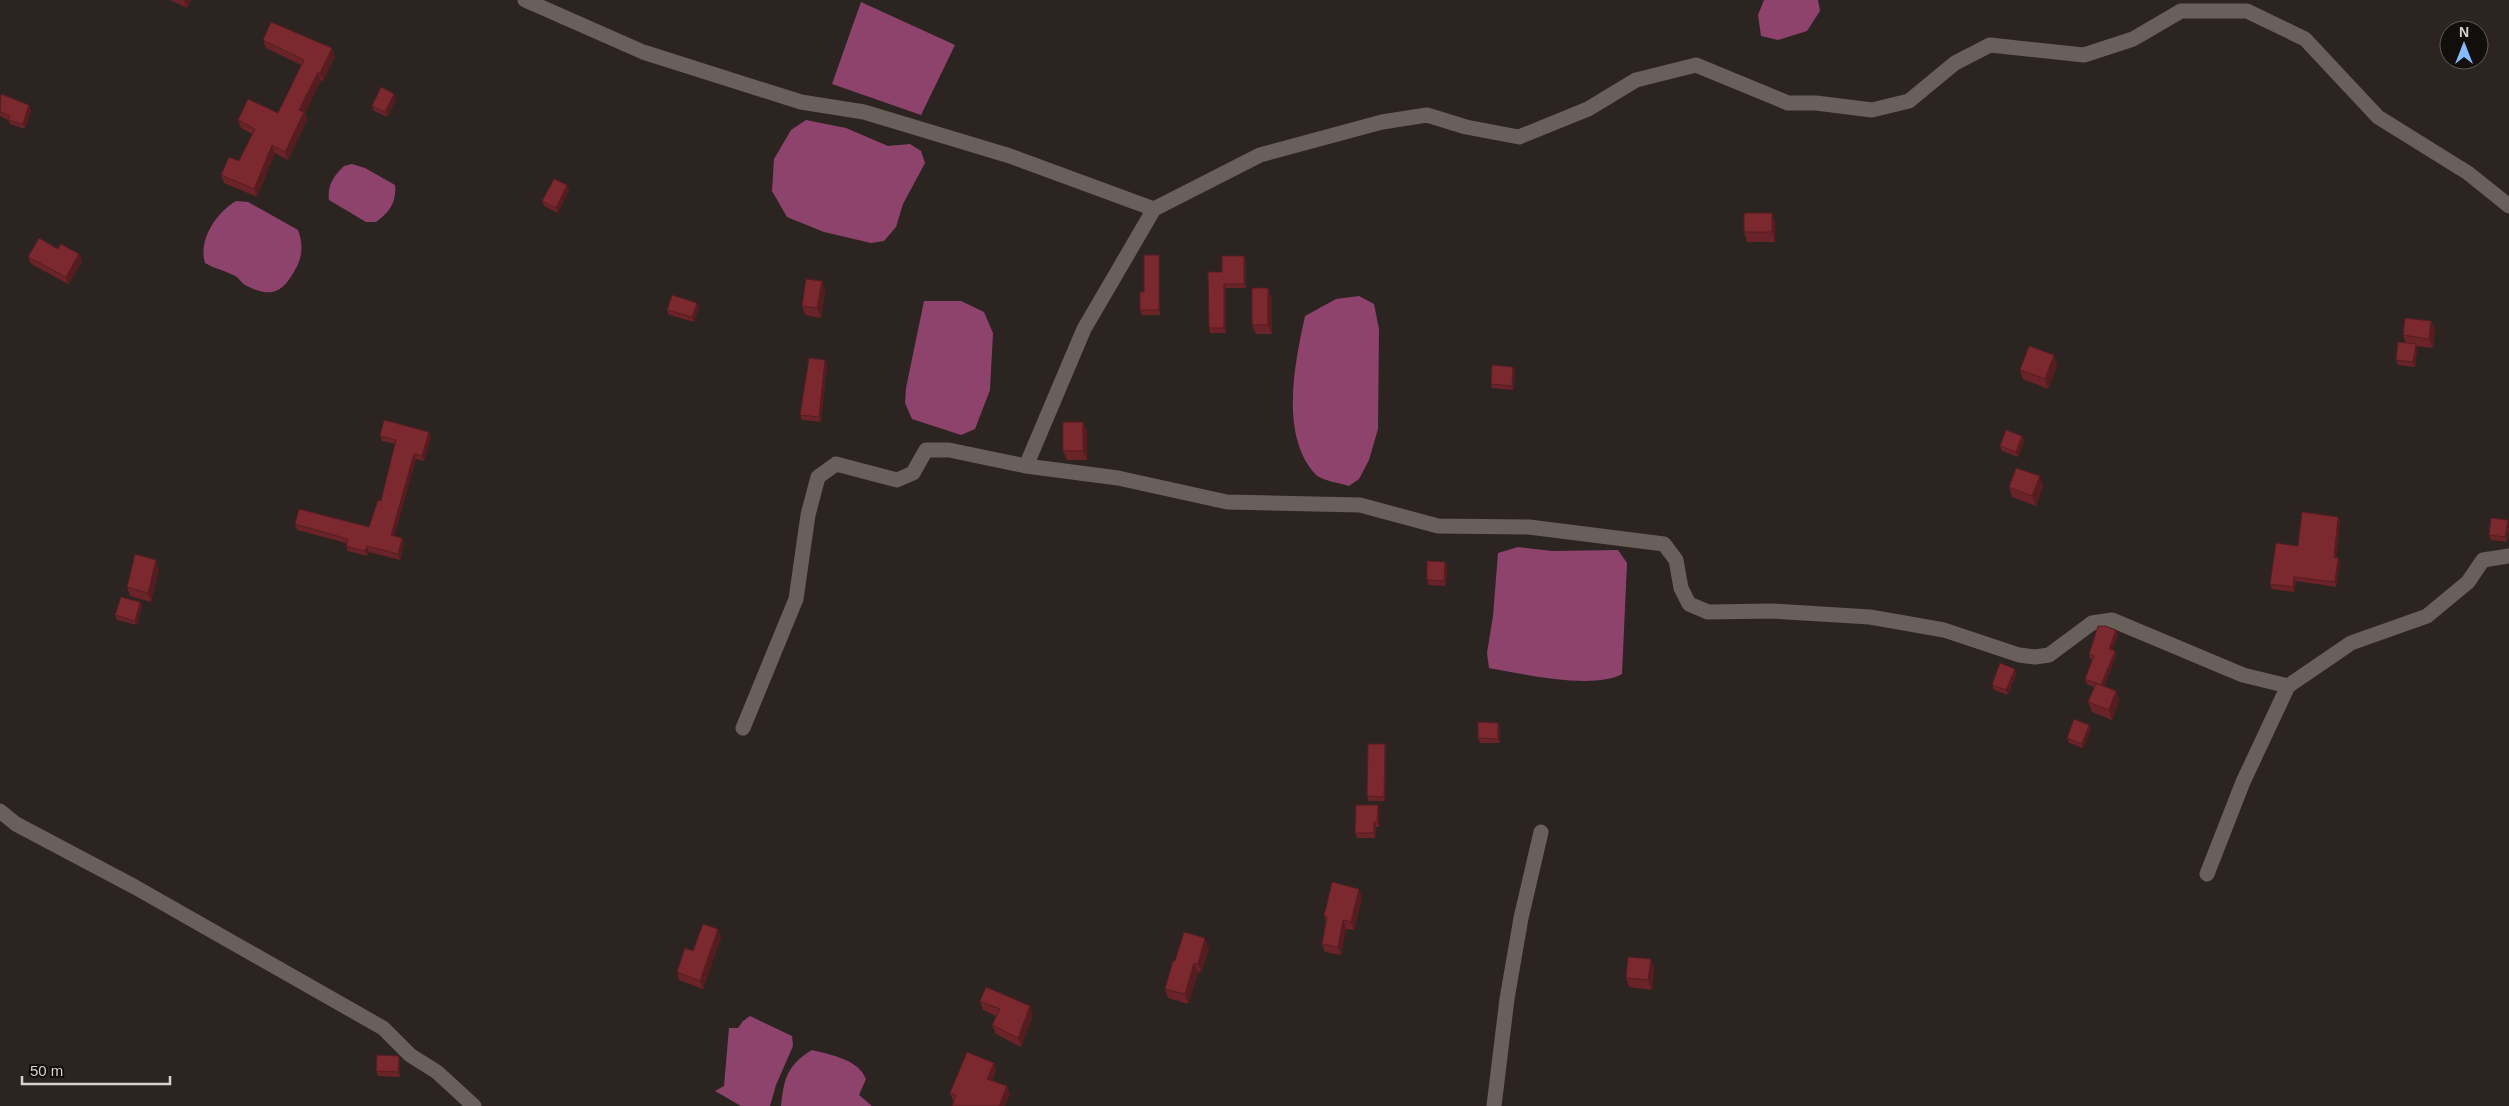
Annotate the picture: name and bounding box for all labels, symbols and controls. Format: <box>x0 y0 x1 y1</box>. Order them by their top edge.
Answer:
north arrow <box>2439 20 2489 70</box>
text: N <box>2459 24 2469 40</box>
scale bar <box>22 1054 170 1086</box>
text: 50 m <box>30 1062 63 1079</box>

